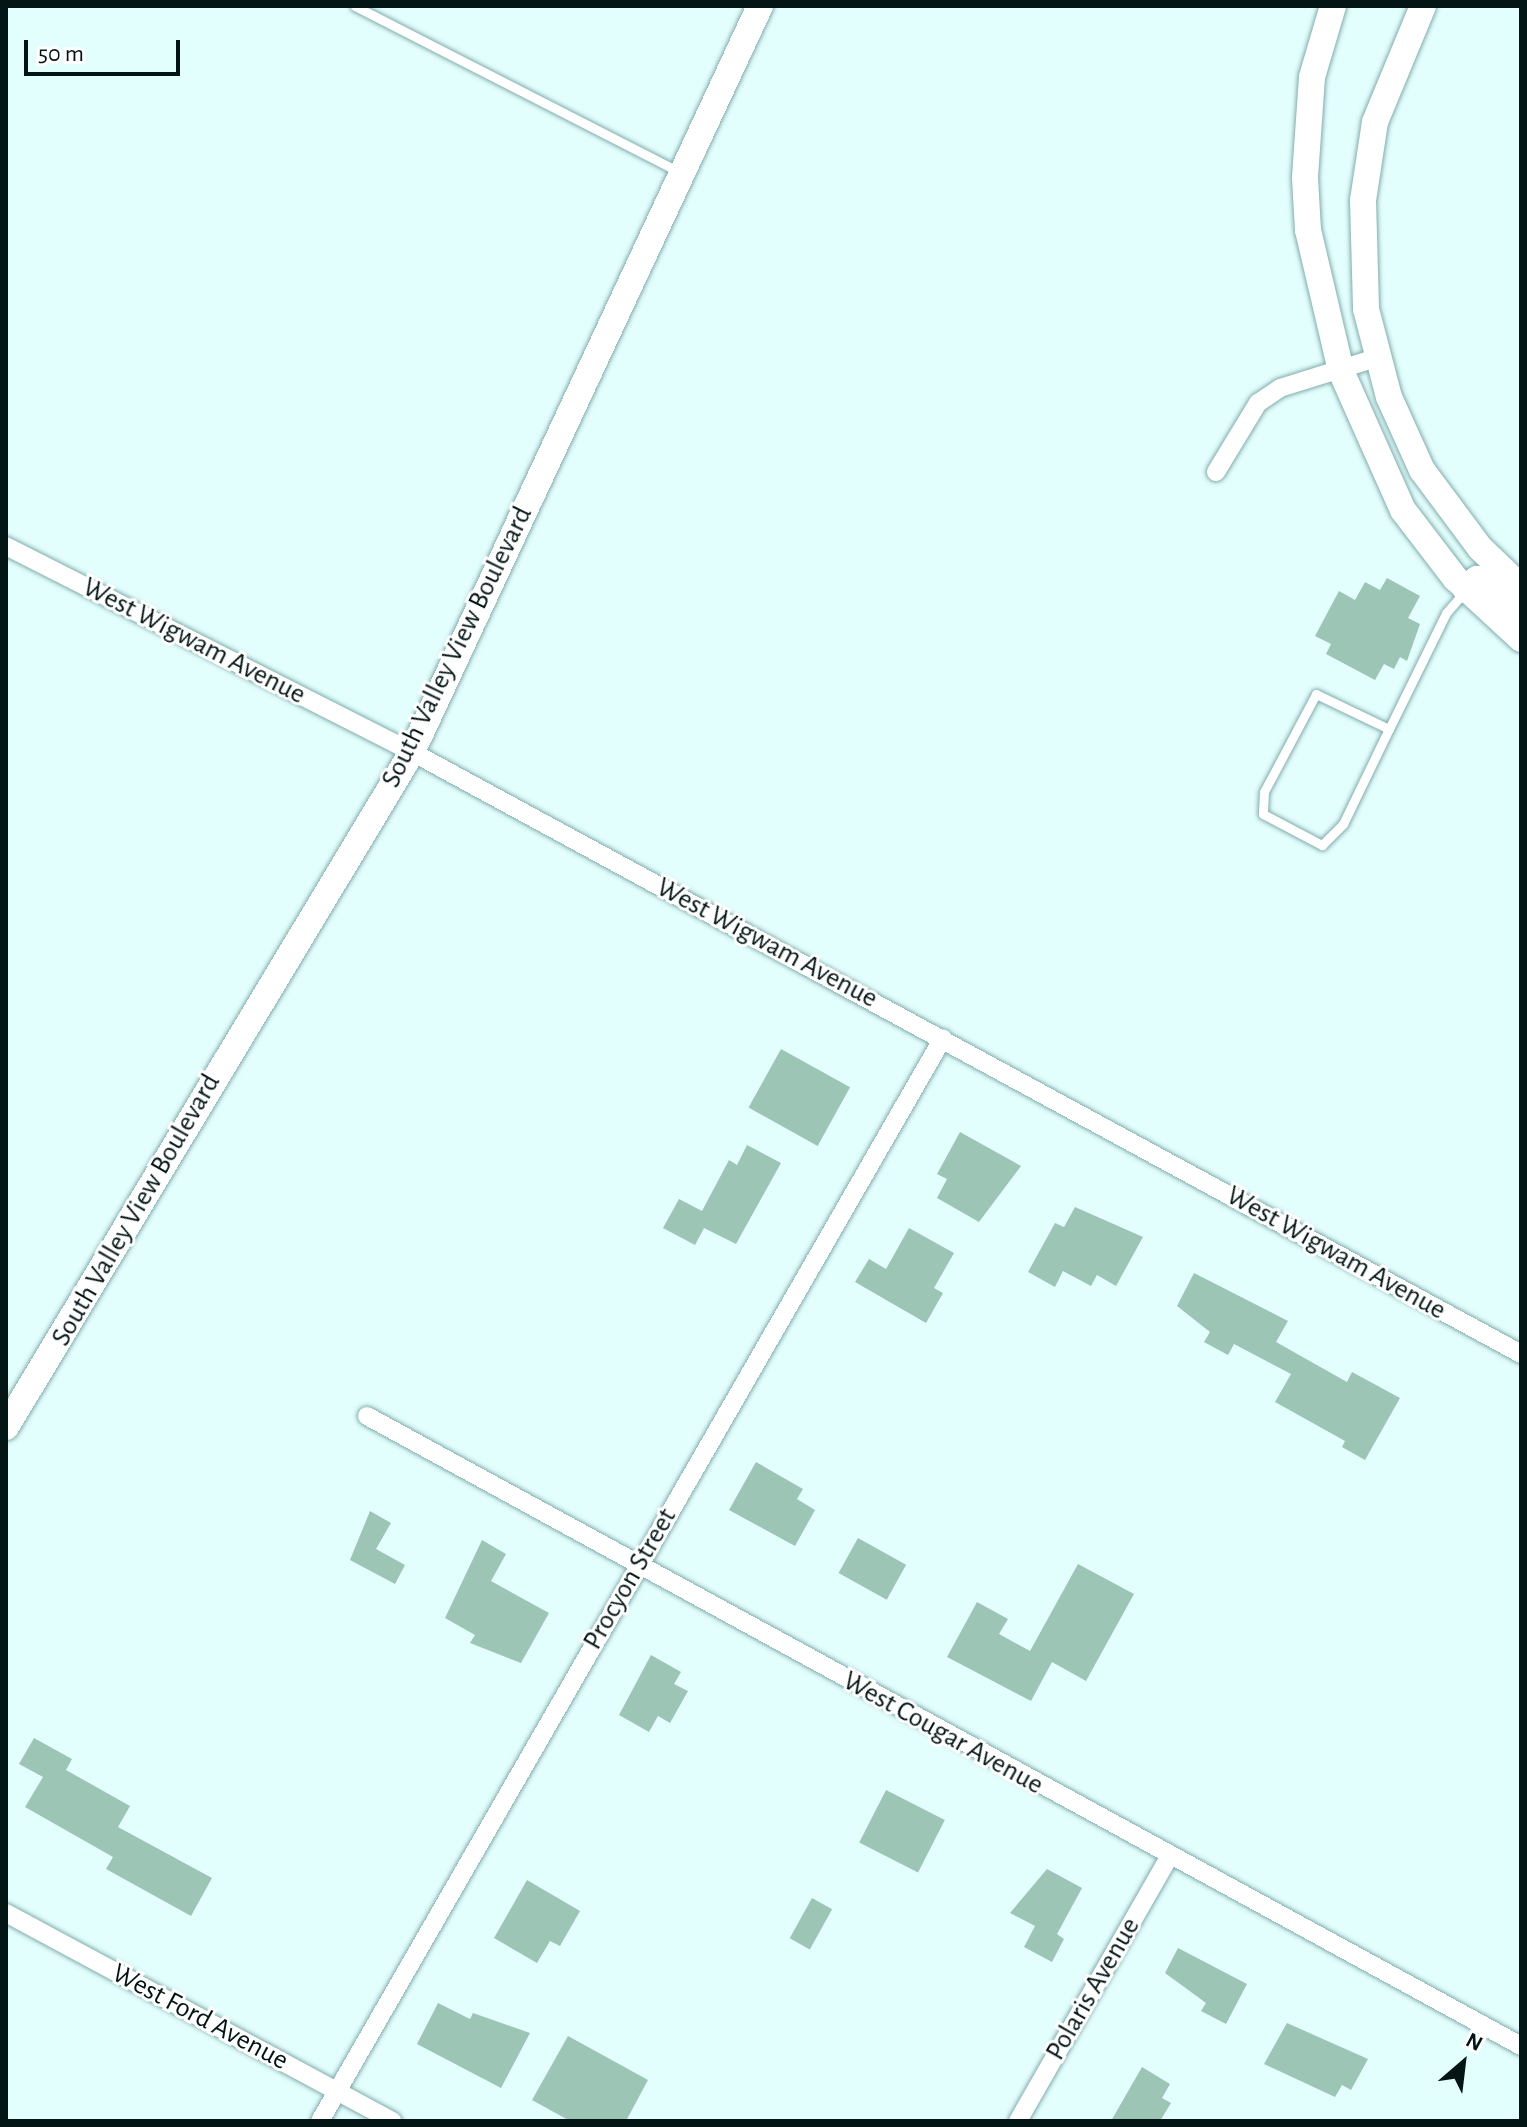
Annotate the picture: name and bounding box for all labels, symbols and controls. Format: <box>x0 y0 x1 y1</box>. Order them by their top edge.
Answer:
scale bar <box>28 24 184 74</box>
text: 50 m <box>38 42 84 66</box>
street label: South Valley View Boulevard <box>374 501 540 793</box>
street label: West Wigwam Avenue <box>77 570 311 712</box>
street label: West Wigwam Avenue <box>651 870 883 1016</box>
street label: South Valley View Boulevard <box>44 1068 228 1352</box>
street label: West Wigwam Avenue <box>1220 1179 1452 1327</box>
street label: Procyon Street <box>576 1502 684 1656</box>
street label: West Cougar Avenue <box>837 1664 1049 1802</box>
street label: Polaris Avenue <box>1039 1912 1147 2066</box>
street label: West Ford Avenue <box>106 1956 294 2078</box>
north arrow <box>1423 2023 1503 2103</box>
text: N <box>1462 2029 1486 2055</box>

